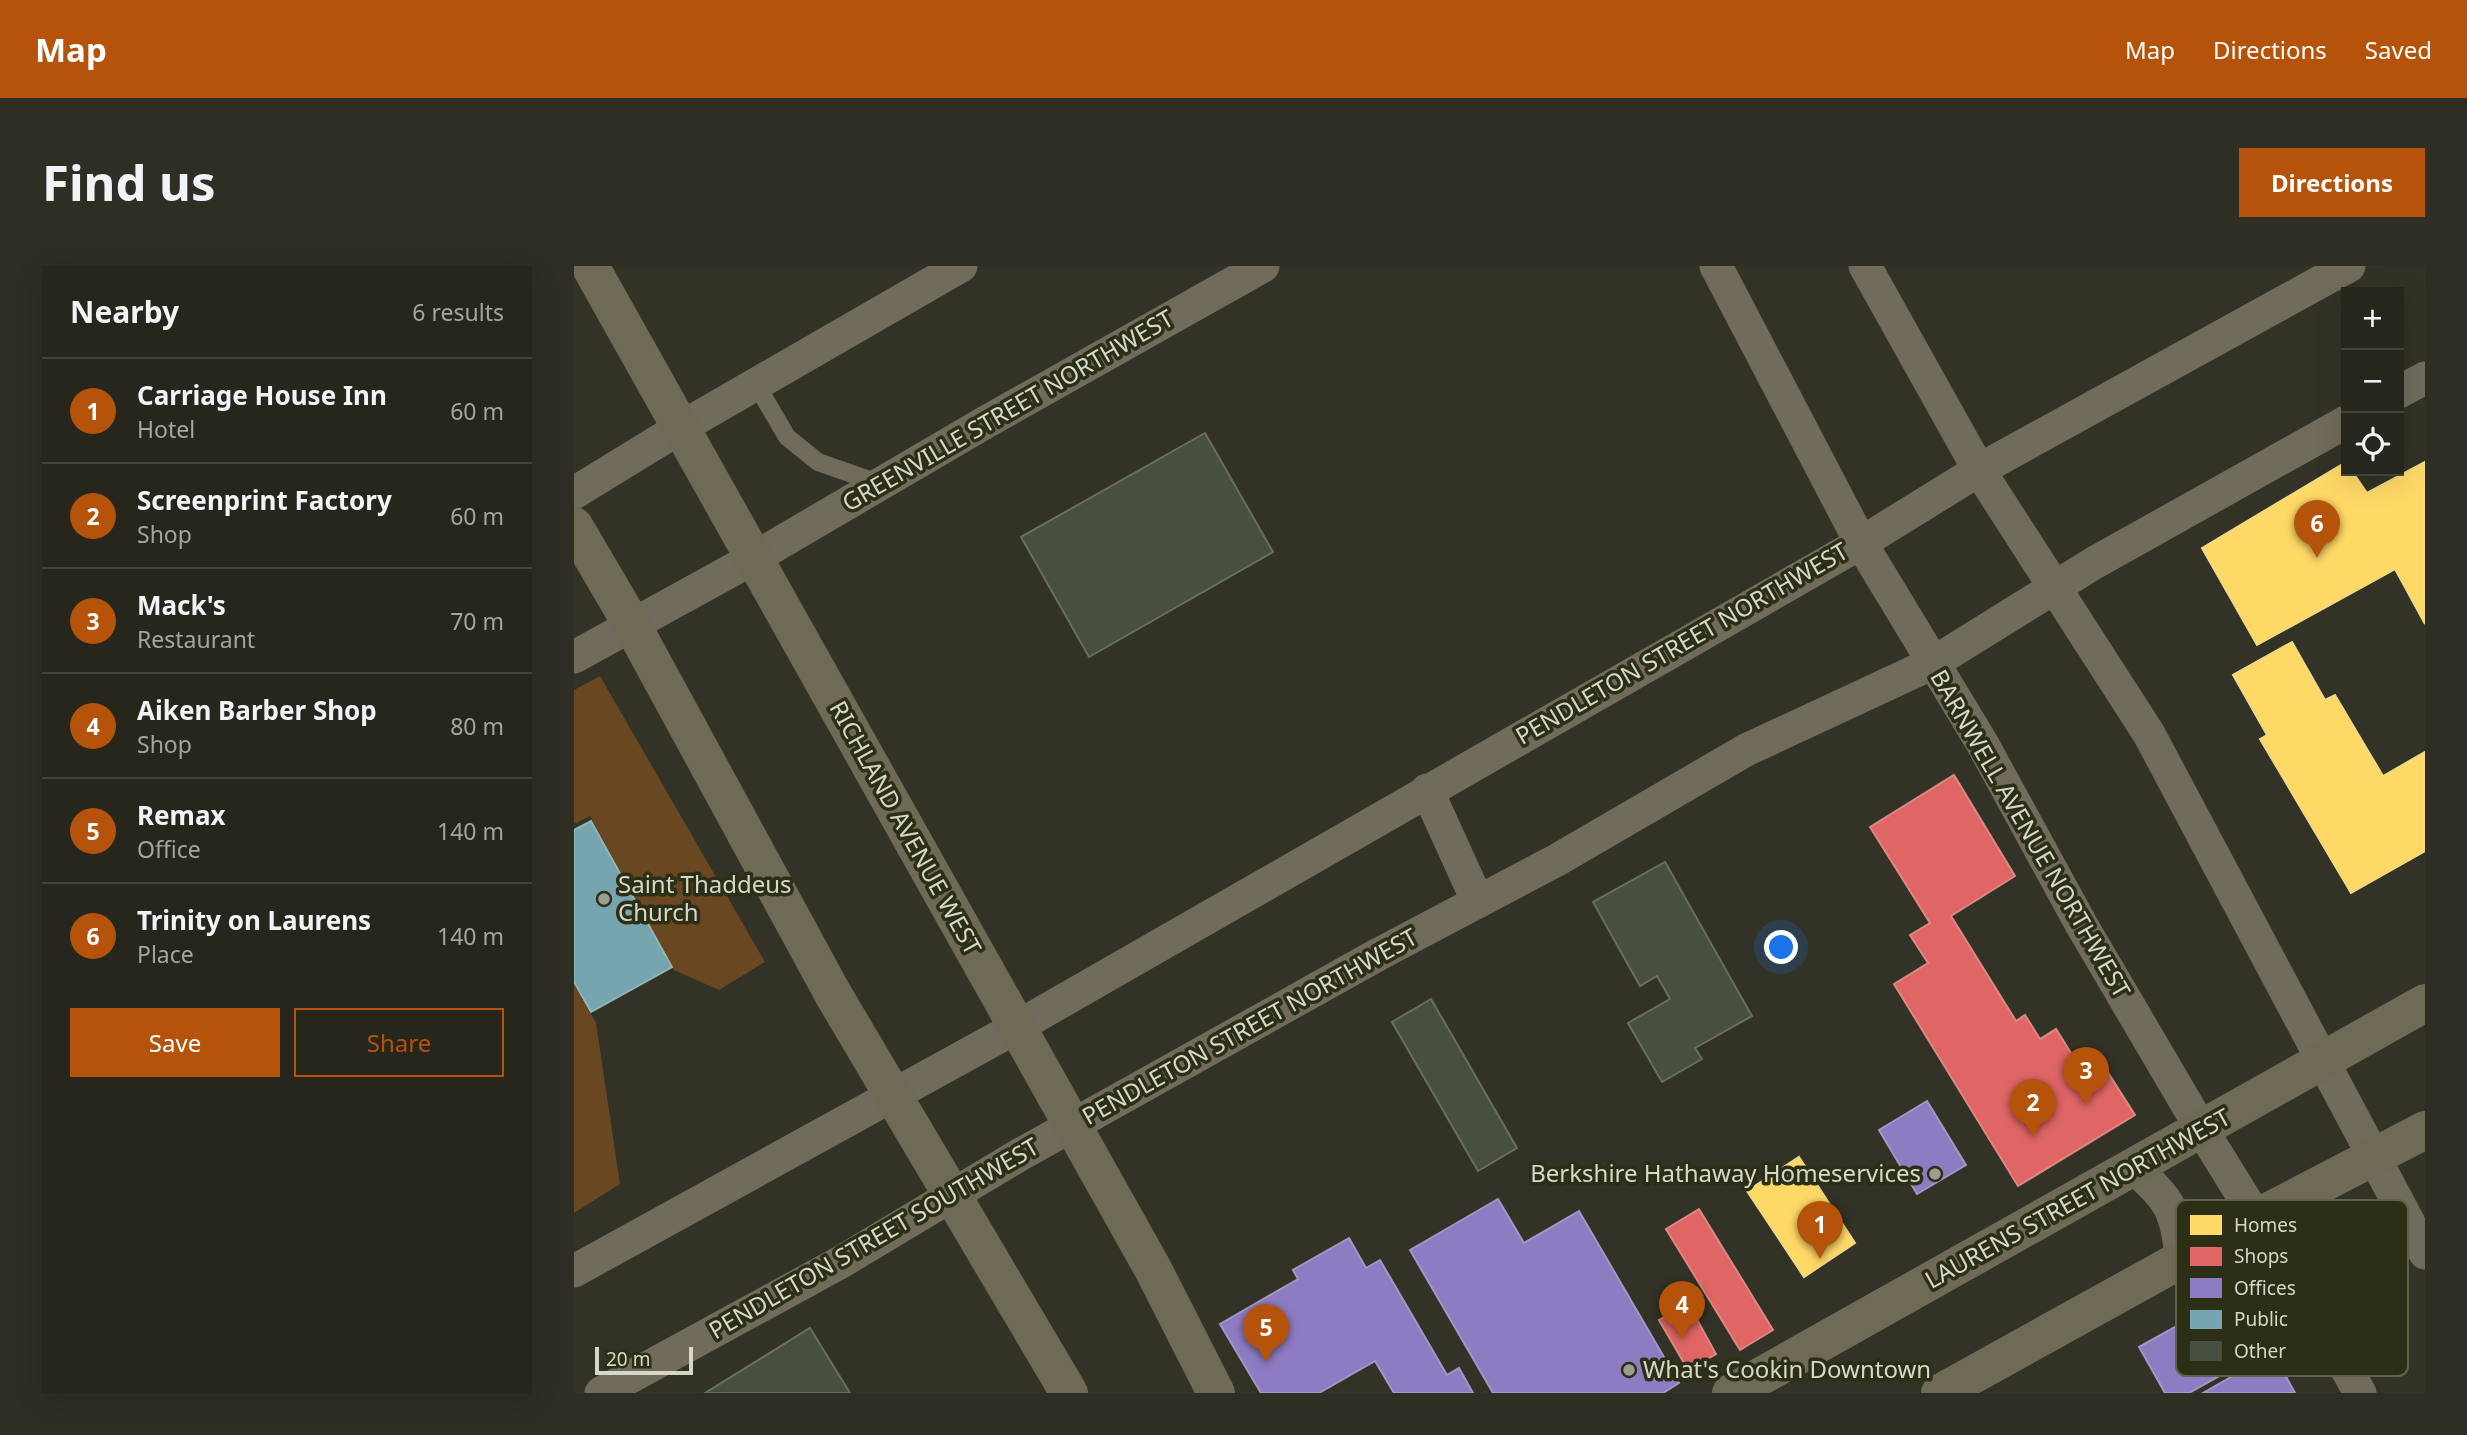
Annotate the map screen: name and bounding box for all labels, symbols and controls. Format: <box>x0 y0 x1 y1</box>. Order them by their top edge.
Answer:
text: Map <box>35 27 107 72</box>
text: Map <box>2125 33 2175 66</box>
text: Directions <box>2213 33 2327 66</box>
text: Saved <box>2365 33 2432 66</box>
button: Directions <box>2239 148 2425 217</box>
text: Find us <box>42 149 216 215</box>
map controls <box>2341 287 2404 476</box>
button: + <box>2341 287 2404 350</box>
text: Nearby <box>70 291 179 332</box>
text: 6 results <box>412 296 504 328</box>
street label: GREENVILLE STREET NORTHWEST <box>836 301 1180 518</box>
button: − <box>2341 350 2404 413</box>
text: Carriage House Inn <box>137 377 387 413</box>
text: 1 <box>86 395 100 427</box>
text: 60 m <box>450 395 504 427</box>
text: Hotel <box>137 413 195 445</box>
button: locate <box>2341 413 2404 476</box>
text: Screenprint Factory <box>137 482 392 518</box>
text: 2 <box>86 500 100 532</box>
text: 60 m <box>450 500 504 532</box>
pin: 6 <box>2294 500 2340 558</box>
text: Shop <box>137 518 192 550</box>
street label: PENDLETON STREET NORTHWEST <box>1509 533 1854 752</box>
text: Mack's <box>137 587 226 623</box>
text: 3 <box>86 605 100 637</box>
text: 70 m <box>450 605 504 637</box>
text: Restaurant <box>137 623 255 655</box>
street label: BARNWELL AVENUE NORTHWEST <box>1924 663 2139 1004</box>
text: Aiken Barber Shop <box>137 692 377 728</box>
street label: RICHLAND AVENUE WEST <box>823 694 990 961</box>
text: 4 <box>86 710 100 742</box>
text: 80 m <box>450 710 504 742</box>
text: Shop <box>137 728 192 760</box>
text: Remax <box>137 797 226 833</box>
text: 5 <box>86 815 100 847</box>
text: 140 m <box>437 815 504 847</box>
text: Office <box>137 833 201 865</box>
place label: Saint Thaddeus Church <box>618 867 792 928</box>
marker: Saint Thaddeus Church <box>596 891 612 907</box>
text: Trinity on Laurens <box>137 902 371 938</box>
street label: PENDLETON STREET NORTHWEST <box>1076 919 1423 1132</box>
text: 6 <box>86 920 100 952</box>
text: 140 m <box>437 920 504 952</box>
your location <box>1764 930 1798 964</box>
text: Place <box>137 938 194 970</box>
button: Save <box>70 1008 280 1077</box>
button: Share <box>294 1008 504 1077</box>
pin: 3 <box>2063 1047 2109 1105</box>
pin: 2 <box>2010 1079 2056 1137</box>
street label: LAURENS STREET NORTHWEST <box>1919 1099 2236 1296</box>
street label: PENDLETON STREET SOUTHWEST <box>702 1129 1045 1346</box>
place label: Berkshire Hathaway Homeservices <box>1530 1156 1921 1189</box>
marker: Berkshire Hathaway Homeservices <box>1927 1166 1943 1182</box>
legend <box>2176 1200 2408 1376</box>
pin: 1 <box>1797 1201 1843 1259</box>
text: Homes <box>2234 1212 2297 1238</box>
text: Shops <box>2234 1243 2288 1269</box>
text: Offices <box>2234 1275 2296 1301</box>
pin: 4 <box>1659 1281 1705 1339</box>
pin: 5 <box>1243 1304 1289 1362</box>
text: Public <box>2234 1306 2288 1332</box>
text: Other <box>2234 1338 2286 1364</box>
scale bar <box>595 1344 693 1376</box>
text: 20 m <box>606 1346 650 1372</box>
place label: What's Cookin Downtown <box>1643 1352 1931 1385</box>
marker: What's Cookin Downtown <box>1621 1362 1637 1378</box>

